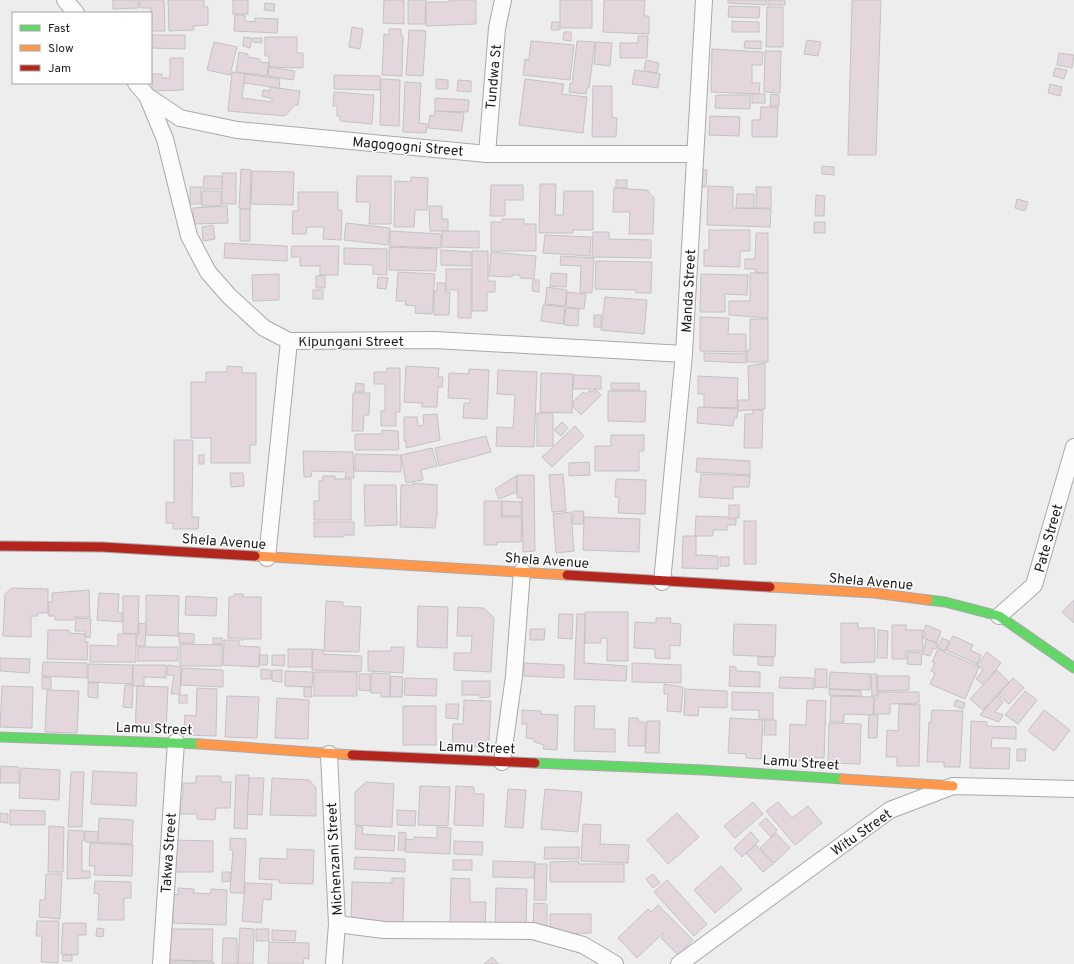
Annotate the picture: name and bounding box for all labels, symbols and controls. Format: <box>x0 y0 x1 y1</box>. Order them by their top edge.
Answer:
legend <box>12 12 152 84</box>
text: Fast <box>48 21 70 37</box>
text: Slow <box>48 41 74 57</box>
street label: Tundwa St <box>483 44 506 111</box>
text: Jam <box>48 61 71 77</box>
street label: Magogogni Street <box>352 134 464 161</box>
street label: Manda Street <box>679 249 700 333</box>
street label: Kipungani Street <box>298 334 404 351</box>
street label: Pate Street <box>1032 502 1067 575</box>
street label: Shela Avenue <box>181 531 267 554</box>
street label: Shela Avenue <box>504 550 590 573</box>
street label: Shela Avenue <box>828 570 914 595</box>
street label: Lamu Street <box>115 720 193 739</box>
street label: Lamu Street <box>438 739 516 758</box>
street label: Lamu Street <box>762 752 840 775</box>
street label: Michenzani Street <box>324 802 347 916</box>
street label: Witu Street <box>828 806 895 860</box>
street label: Takwa Street <box>158 812 181 894</box>

